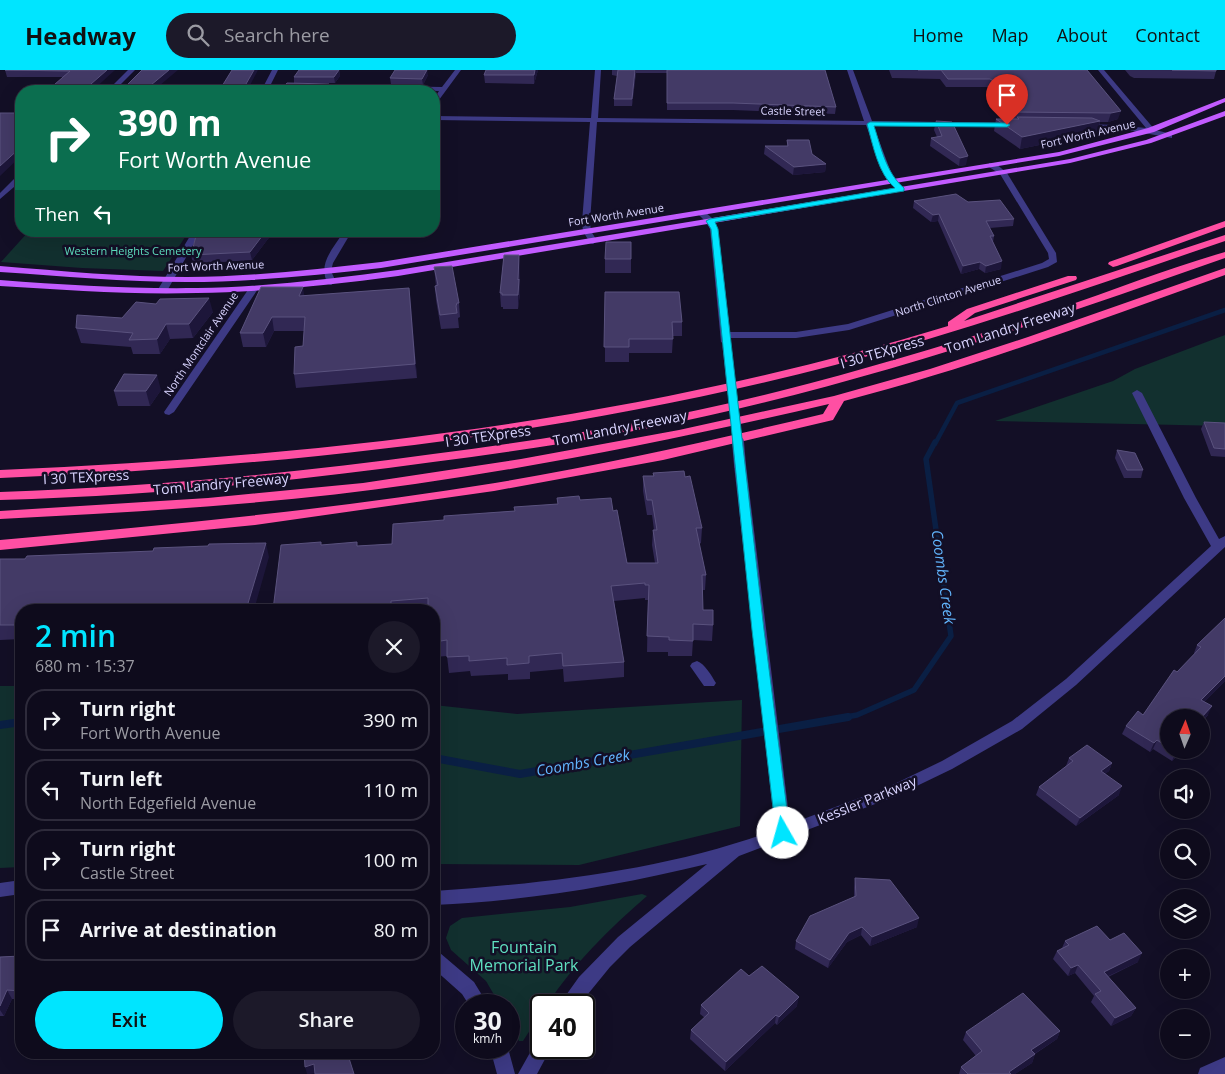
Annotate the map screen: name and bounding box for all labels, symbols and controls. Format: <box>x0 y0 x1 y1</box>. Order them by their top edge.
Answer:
search box <box>166 13 516 58</box>
text: Headway <box>25 19 136 52</box>
icon: search <box>184 21 212 49</box>
text: Search here <box>224 22 330 48</box>
text: Home <box>913 23 963 47</box>
text: Map <box>991 23 1029 47</box>
text: About <box>1057 23 1107 47</box>
text: Contact <box>1135 23 1200 47</box>
pin <box>986 74 1028 125</box>
icon: arrive <box>993 81 1021 109</box>
text: 390 m <box>118 99 222 146</box>
street label: Castle Street <box>761 102 826 119</box>
icon: right <box>35 105 100 170</box>
street label: Fort Worth Avenue <box>1039 115 1137 152</box>
text: Fort Worth Avenue <box>118 144 311 174</box>
icon: left <box>89 200 117 228</box>
street label: Fort Worth Avenue <box>567 200 665 229</box>
text: Then <box>35 201 79 227</box>
park label: Western Heights Cemetery <box>64 243 202 258</box>
street label: Fort Worth Avenue <box>167 256 265 275</box>
street label: North Clinton Avenue <box>893 271 1003 320</box>
street label: North Montclair Avenue <box>160 289 241 399</box>
street label: Tom Landry Freeway <box>942 297 1078 358</box>
street label: I 30 TEXpress <box>838 330 926 373</box>
street label: Tom Landry Freeway <box>552 405 689 450</box>
street label: I 30 TEXpress <box>444 420 532 451</box>
street label: I 30 TEXpress <box>42 465 130 488</box>
street label: Tom Landry Freeway <box>153 468 290 499</box>
water label: Coombs Creek <box>927 529 961 626</box>
text: 2 min <box>35 615 116 656</box>
button: close <box>368 621 420 673</box>
text: 680 m · 15:37 <box>35 655 135 677</box>
text: Turn right <box>80 696 175 722</box>
icon: right <box>37 706 65 734</box>
text: 390 m <box>363 707 418 733</box>
north arrow <box>1160 709 1210 759</box>
map controls <box>1160 709 1210 1059</box>
text: Fort Worth Avenue <box>80 722 221 744</box>
water label: Coombs Creek <box>534 744 632 780</box>
text: Turn left <box>80 766 162 792</box>
button: sound <box>1160 769 1210 819</box>
street label: Kessler Parkway <box>814 771 920 828</box>
icon: left <box>37 776 65 804</box>
text: 110 m <box>363 777 418 803</box>
text: North Edgefield Avenue <box>80 792 256 814</box>
position arrow <box>756 806 808 858</box>
button: search <box>1160 829 1210 879</box>
text: Turn right <box>80 836 175 862</box>
icon: right <box>37 846 65 874</box>
text: 100 m <box>363 847 418 873</box>
text: Castle Street <box>80 862 174 884</box>
button: layers <box>1160 889 1210 939</box>
icon: arrive <box>37 916 65 944</box>
text: Arrive at destination <box>80 917 277 943</box>
text: 80 m <box>374 917 418 943</box>
park label: Fountain Memorial Park <box>470 936 579 976</box>
button: + <box>1160 949 1210 999</box>
button: Exit <box>35 991 223 1049</box>
button: Share <box>233 991 420 1049</box>
speed limit sign: 40 <box>530 994 595 1059</box>
text: 30 <box>473 1003 502 1037</box>
button: − <box>1160 1009 1210 1059</box>
text: km/h <box>473 1030 502 1047</box>

